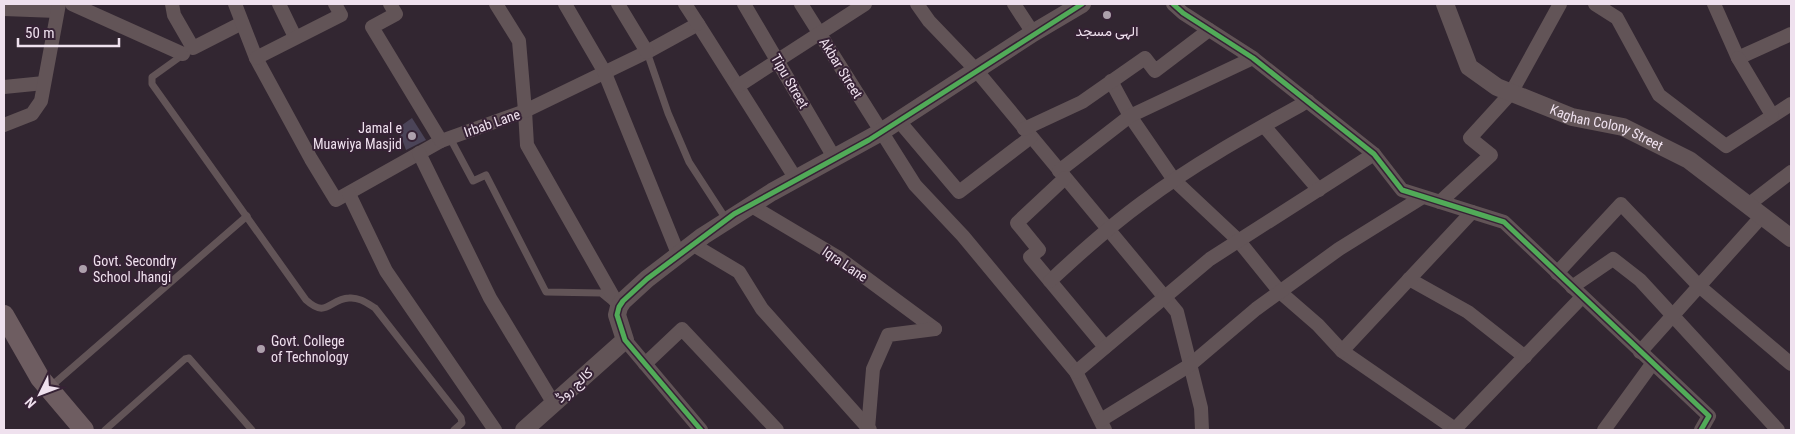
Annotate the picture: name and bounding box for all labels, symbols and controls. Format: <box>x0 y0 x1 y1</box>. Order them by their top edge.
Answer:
marker: الہی مسجد <box>1101 9 1113 21</box>
scale bar <box>18 15 119 47</box>
place label: الہی مسجد <box>1076 23 1138 40</box>
text: 50 m <box>25 24 55 42</box>
street label: Akbar Street <box>816 35 866 101</box>
street label: Tipu Street <box>768 51 812 111</box>
street label: Kaghan Colony Street <box>1548 101 1666 154</box>
street label: Irbab Lane <box>462 106 523 140</box>
place label: Jamal e Muawiya Masjid <box>313 120 402 152</box>
marker: Jamal e Muawiya Masjid <box>406 130 418 142</box>
street label: Iqra Lane <box>819 243 871 285</box>
place label: Govt. Secondry School Jhangi <box>93 253 177 285</box>
marker: Govt. Secondry School Jhangi <box>77 263 89 275</box>
place label: Govt. College of Technology <box>271 333 349 365</box>
marker: Govt. College of Technology <box>255 343 267 355</box>
street label: کالج روڈ <box>552 364 598 408</box>
north arrow <box>15 369 65 419</box>
text: N <box>22 394 39 411</box>

